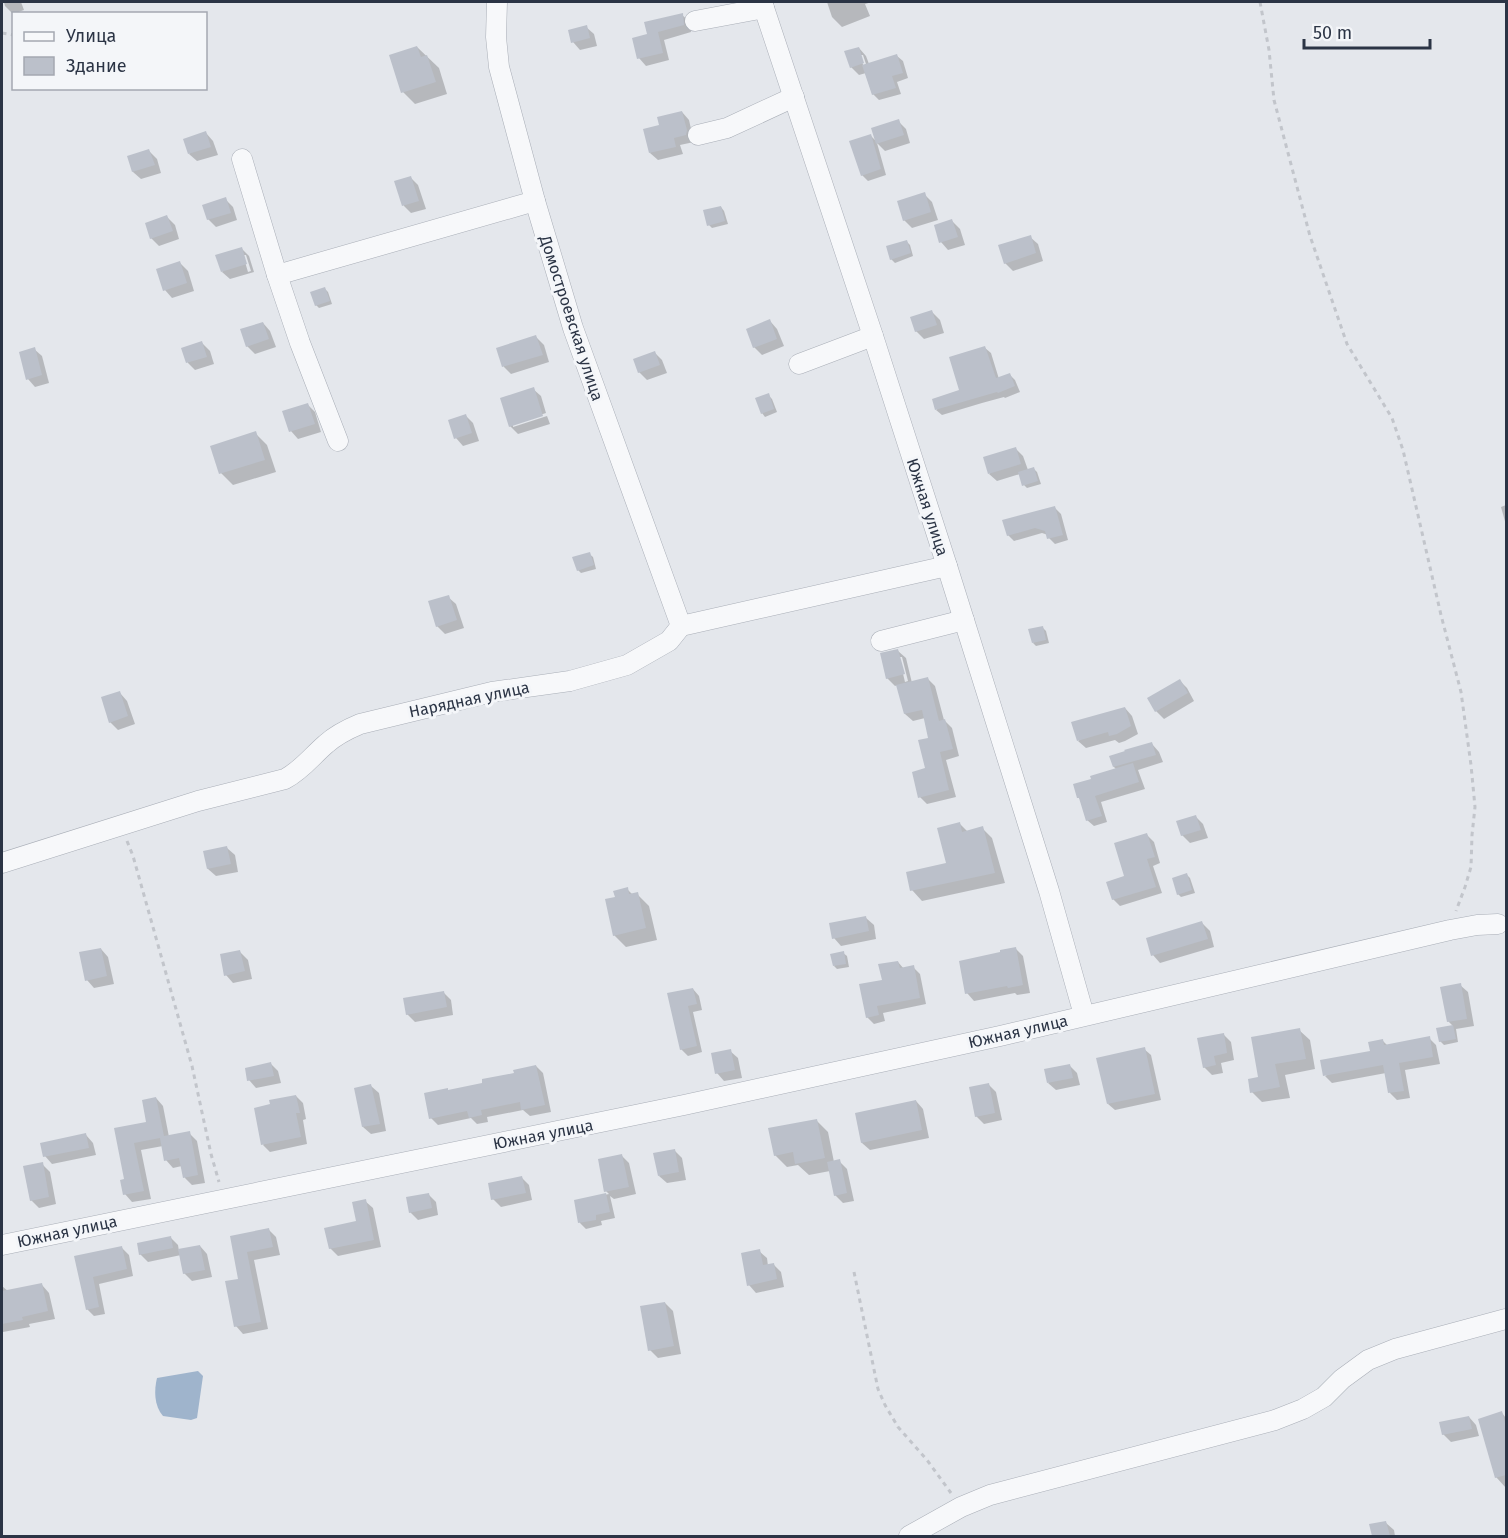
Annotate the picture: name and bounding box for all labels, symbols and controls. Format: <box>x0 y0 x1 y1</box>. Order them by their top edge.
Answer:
legend <box>12 12 207 90</box>
scale bar <box>1304 12 1430 50</box>
text: 50 m <box>1313 22 1352 44</box>
text: Улица <box>66 25 116 47</box>
text: Здание <box>66 55 127 77</box>
street label: Домостроевская улица <box>536 232 607 403</box>
street label: Южная улица <box>903 456 952 558</box>
street label: Нарядная улица <box>407 677 531 722</box>
street label: Южная улица <box>966 1011 1070 1052</box>
street label: Южная улица <box>491 1115 595 1154</box>
street label: Южная улица <box>15 1212 119 1251</box>

